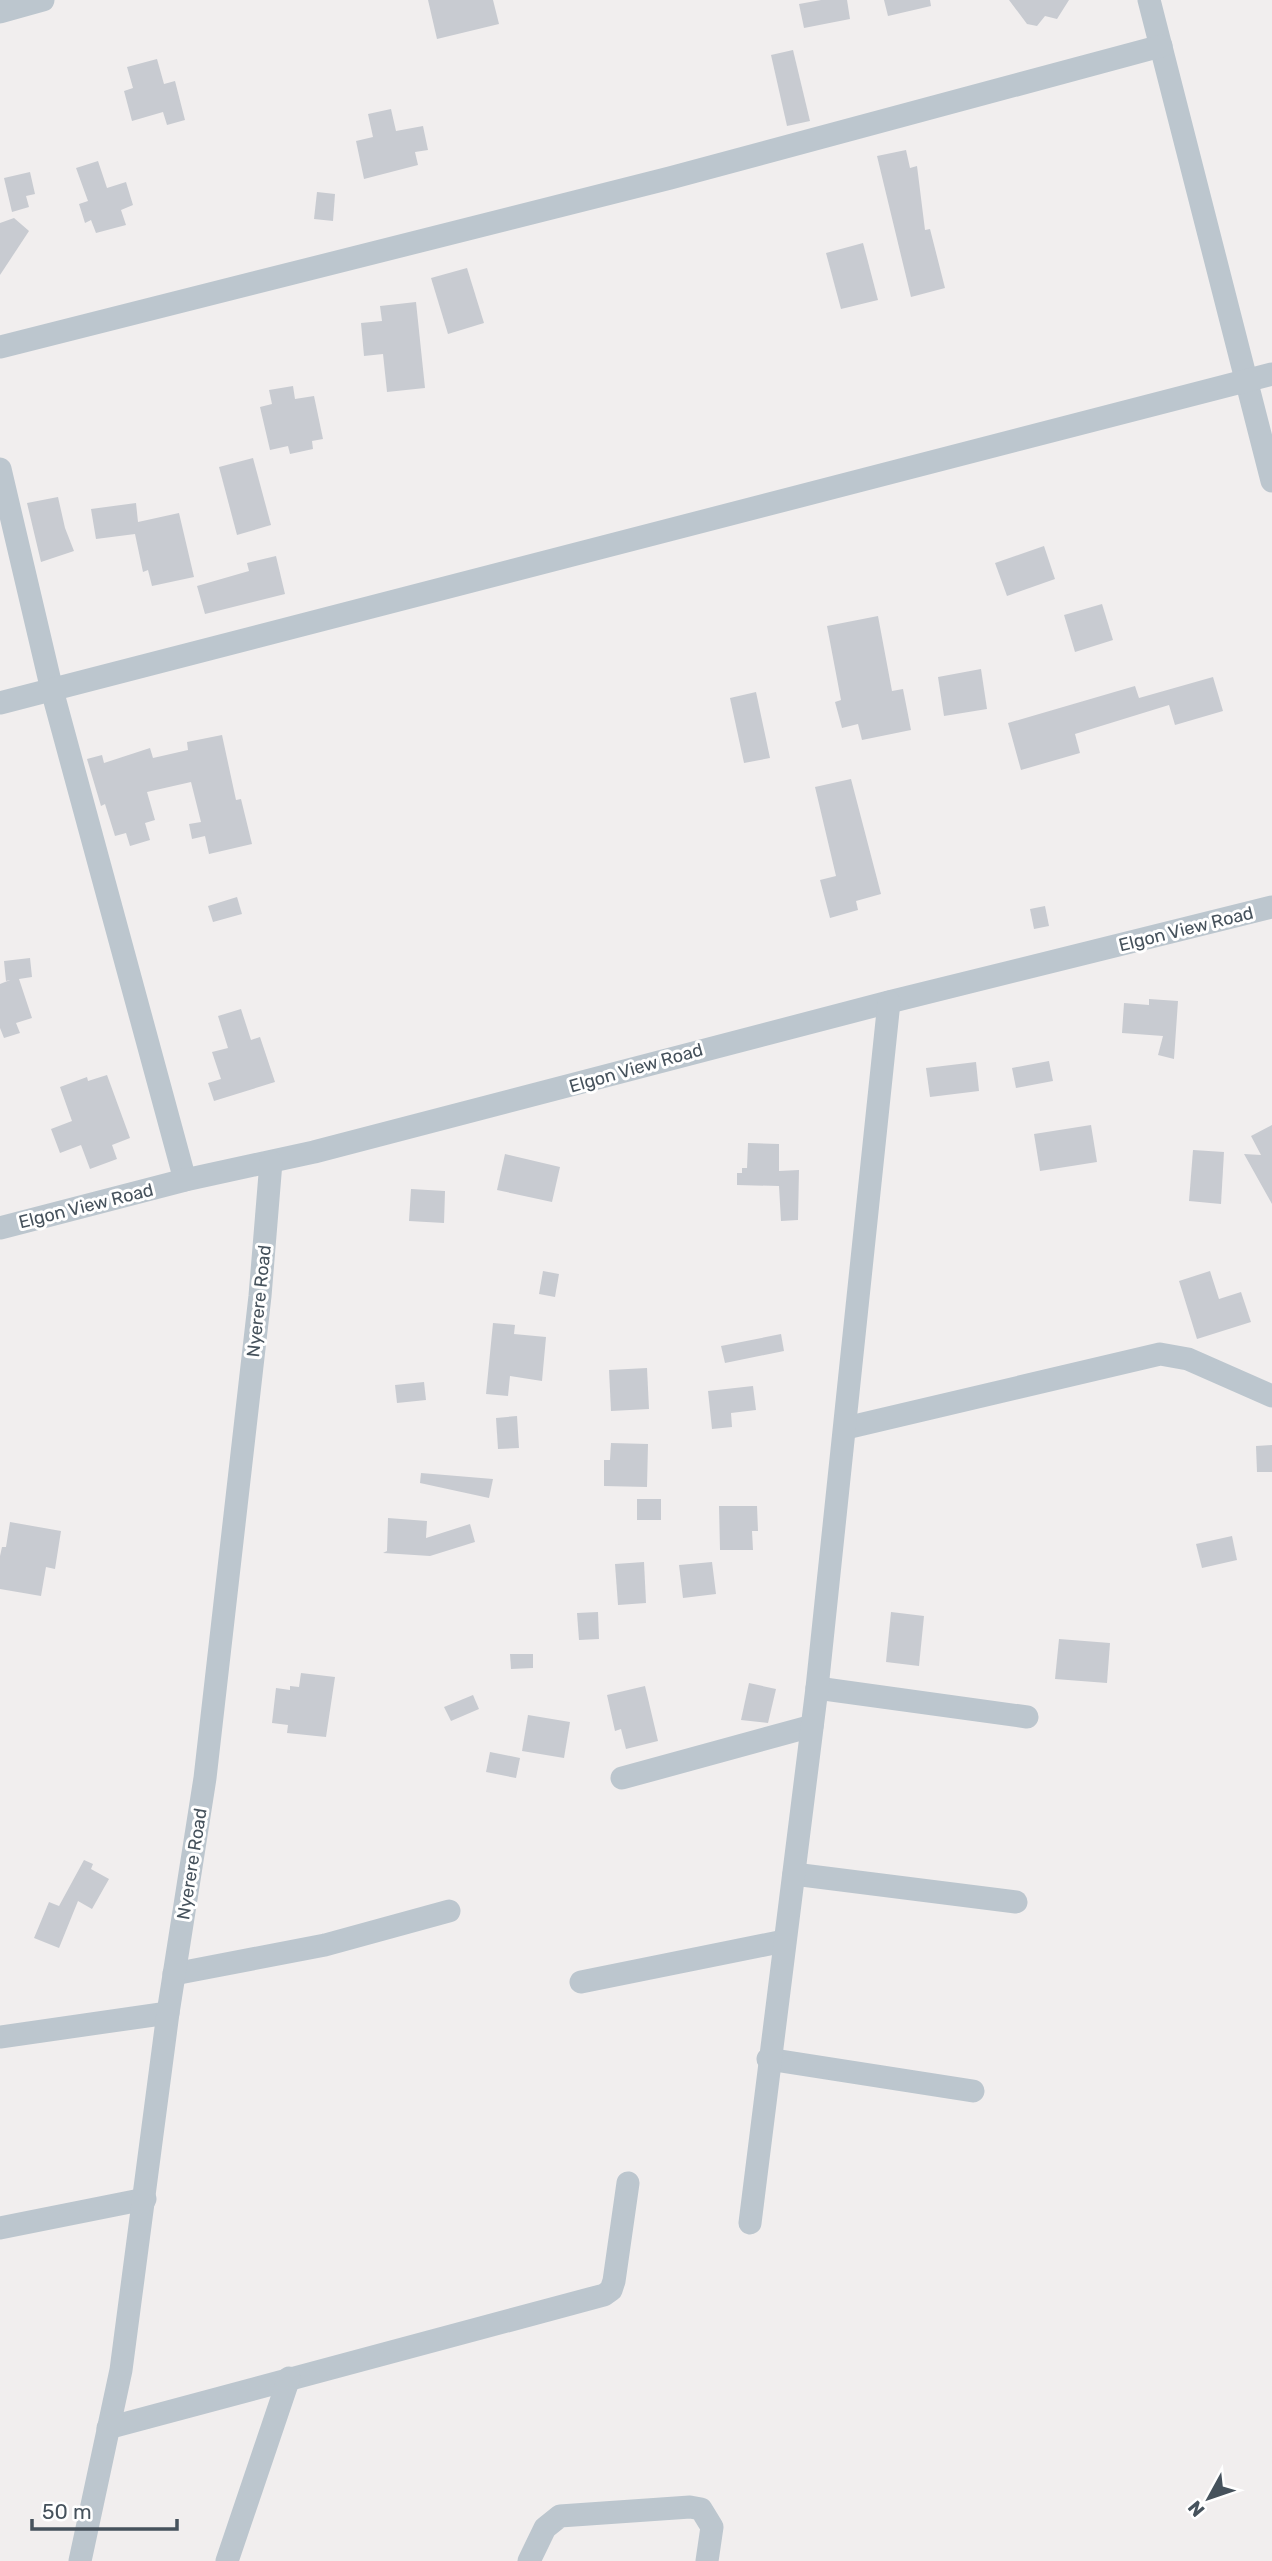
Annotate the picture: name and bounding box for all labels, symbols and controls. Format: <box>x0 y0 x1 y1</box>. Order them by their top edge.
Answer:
street label: Elgon View Road <box>1116 902 1256 956</box>
street label: Elgon View Road <box>567 1038 705 1098</box>
street label: Elgon View Road <box>16 1179 156 1233</box>
street label: Nyerere Road <box>242 1244 276 1358</box>
street label: Nyerere Road <box>172 1807 212 1921</box>
north arrow <box>1174 2463 1244 2533</box>
scale bar <box>32 2488 177 2532</box>
text: N <box>1183 2496 1210 2521</box>
text: 50 m <box>42 2499 92 2524</box>

